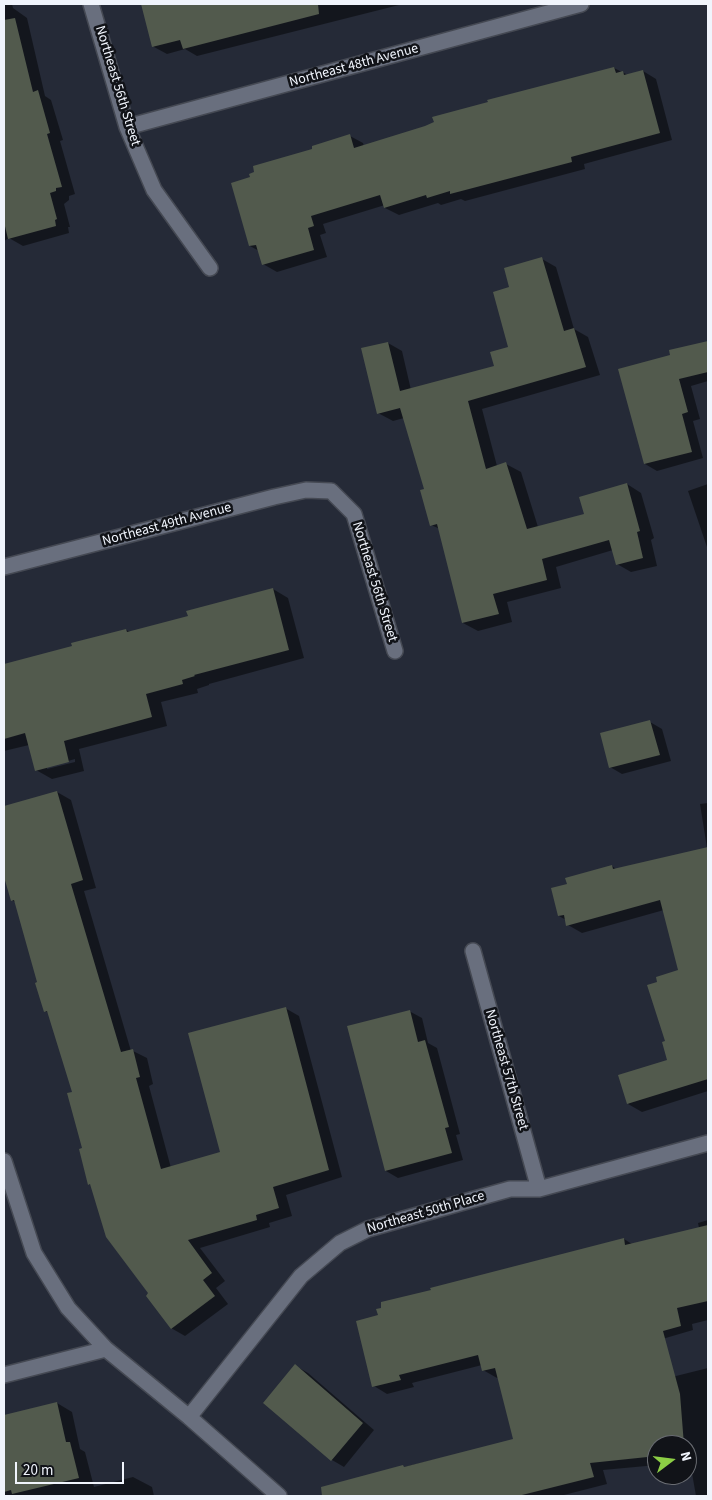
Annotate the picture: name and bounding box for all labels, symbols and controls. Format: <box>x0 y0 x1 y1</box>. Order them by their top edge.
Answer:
street label: Northeast 56th Street <box>91 24 143 148</box>
street label: Northeast 48th Avenue <box>288 41 420 91</box>
street label: Northeast 49th Avenue <box>101 500 233 550</box>
street label: Northeast 56th Street <box>348 520 400 644</box>
street label: Northeast 57th Street <box>481 1008 531 1132</box>
street label: Northeast 50th Place <box>365 1188 487 1238</box>
north arrow <box>647 1435 697 1485</box>
text: N <box>675 1449 696 1463</box>
scale bar <box>18 1452 126 1484</box>
text: 20 m <box>23 1460 53 1481</box>

